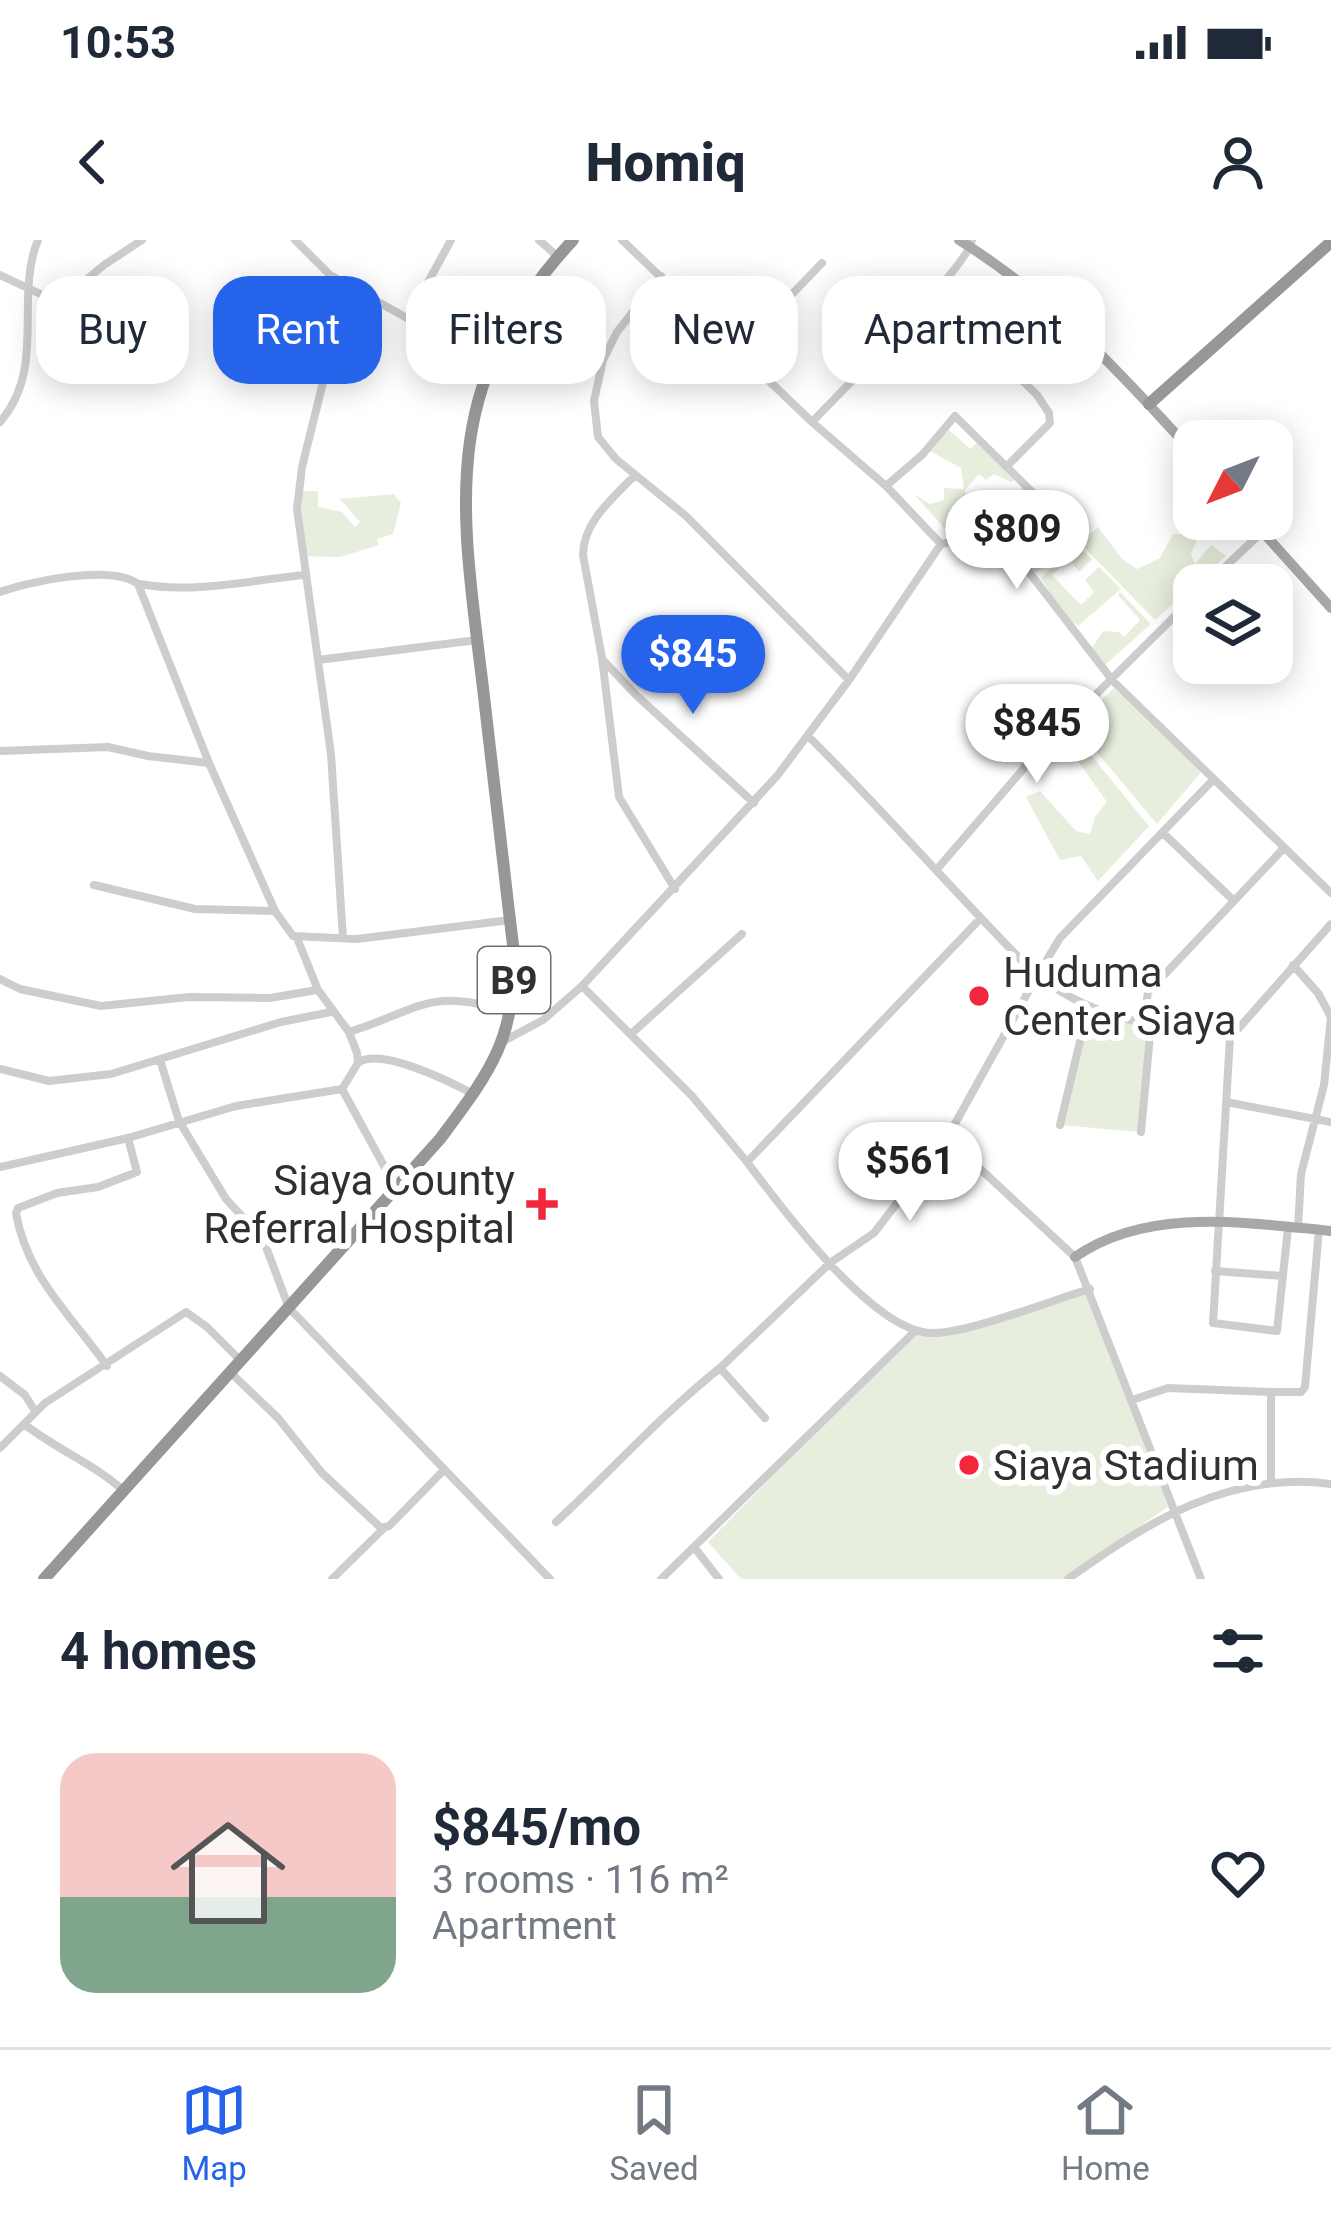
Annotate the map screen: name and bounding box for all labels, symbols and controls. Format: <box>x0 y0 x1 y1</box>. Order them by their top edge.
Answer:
text: 10:53 <box>60 16 176 69</box>
icon: back <box>60 129 126 195</box>
icon: person <box>1205 129 1271 195</box>
text: Homiq <box>585 131 746 194</box>
chip: Buy <box>36 276 189 384</box>
chip: Rent <box>213 276 382 384</box>
chip: Filters <box>406 276 606 384</box>
chip: New <box>630 276 798 384</box>
chip: Apartment <box>822 276 1105 384</box>
north arrow <box>1173 420 1293 540</box>
map controls <box>1173 420 1293 684</box>
pin: $809 <box>946 490 1088 592</box>
text: $809 <box>972 506 1062 552</box>
button: layers <box>1173 564 1293 684</box>
pin: $845 <box>622 615 764 717</box>
text: $845 <box>648 631 738 677</box>
pin: $845 <box>966 684 1108 786</box>
text: $845 <box>992 700 1082 746</box>
road number: B9 <box>478 947 550 1013</box>
place label: Huduma Center Siaya <box>1003 948 1237 1045</box>
marker: Huduma Center Siaya <box>966 983 992 1009</box>
pin: $561 <box>839 1122 981 1224</box>
text: $561 <box>865 1138 955 1184</box>
place label: Siaya County Referral Hospital <box>203 1156 515 1253</box>
marker: Siaya County Referral Hospital <box>526 1188 558 1220</box>
place label: Siaya Stadium <box>993 1441 1259 1490</box>
marker: Siaya Stadium <box>956 1452 982 1478</box>
icon: filters <box>1205 1618 1271 1684</box>
text: 4 homes <box>60 1622 257 1681</box>
text: $845/mo <box>432 1798 641 1857</box>
icon: home <box>156 1801 300 1945</box>
icon: heart <box>1205 1840 1271 1906</box>
text: 3 rooms · 116 m² <box>432 1857 729 1903</box>
text: Apartment <box>432 1903 617 1949</box>
tab: Map <box>181 2077 247 2188</box>
tab: Saved <box>609 2077 699 2188</box>
tab: Home <box>1061 2077 1150 2188</box>

